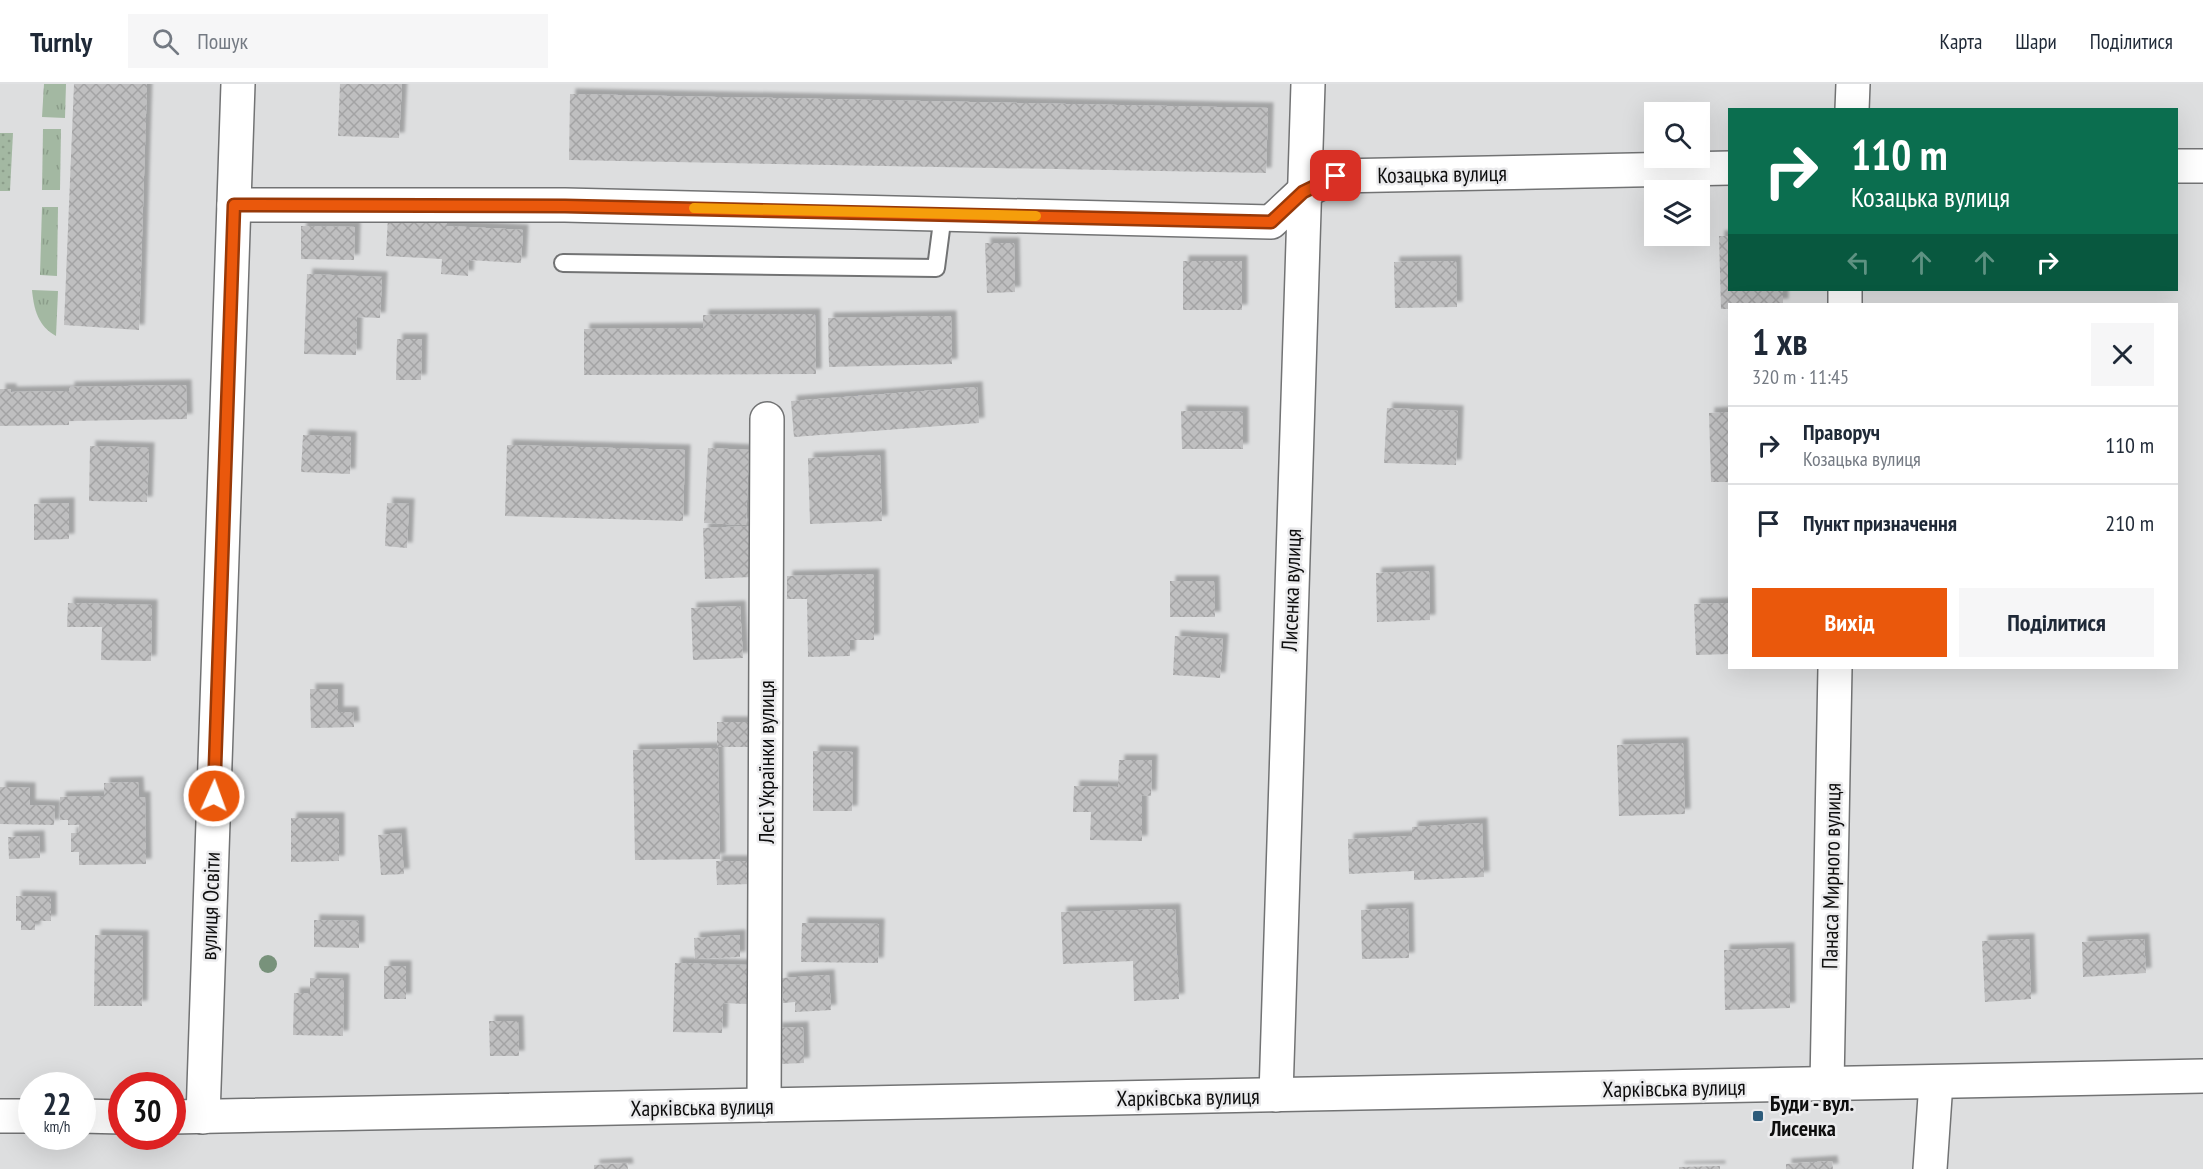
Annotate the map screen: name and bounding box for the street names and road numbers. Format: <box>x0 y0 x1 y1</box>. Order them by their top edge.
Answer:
street label: Козацька вулиця <box>1377 159 1507 189</box>
street label: Лисенка вулиця <box>1275 528 1307 653</box>
street label: Лесі Українки вулиця <box>752 680 780 845</box>
street label: Панаса Мирного вулиця <box>1815 783 1847 969</box>
street label: вулиця Освіти <box>194 851 226 961</box>
street label: Харківська вулиця <box>1602 1073 1746 1103</box>
street label: Харківська вулиця <box>1116 1082 1260 1112</box>
street label: Харківська вулиця <box>630 1092 774 1122</box>

